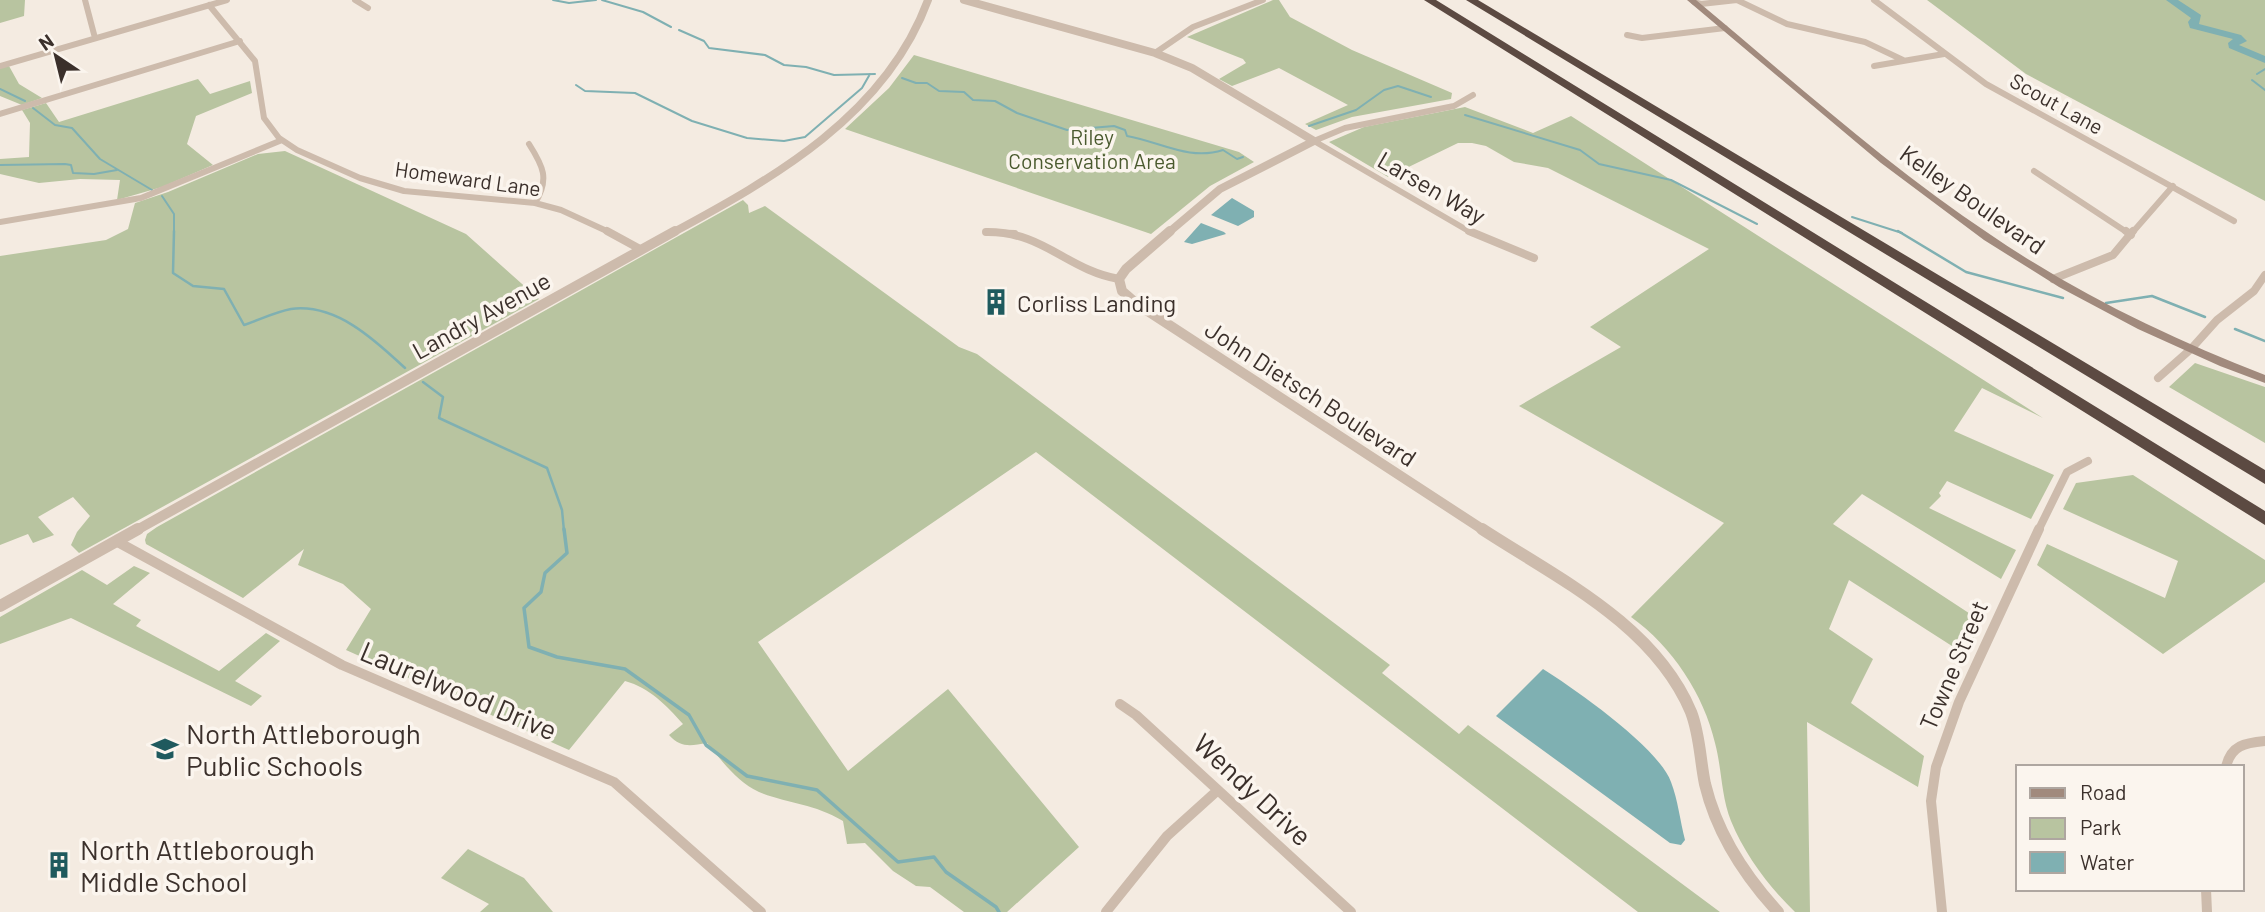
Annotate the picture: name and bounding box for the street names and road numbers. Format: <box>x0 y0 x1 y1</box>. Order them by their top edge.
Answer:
street label: Scout Lane <box>2006 67 2108 139</box>
street label: Kelley Boulevard <box>1895 138 2051 260</box>
street label: Larsen Way <box>1373 145 1491 229</box>
street label: Homeward Lane <box>393 155 543 201</box>
street label: Landry Avenue <box>407 265 555 365</box>
street label: John Dietsch Boulevard <box>1200 314 1422 472</box>
street label: Towne Street <box>1913 596 1993 734</box>
street label: Laurelwood Drive <box>356 633 562 747</box>
street label: Wendy Drive <box>1187 726 1319 852</box>

